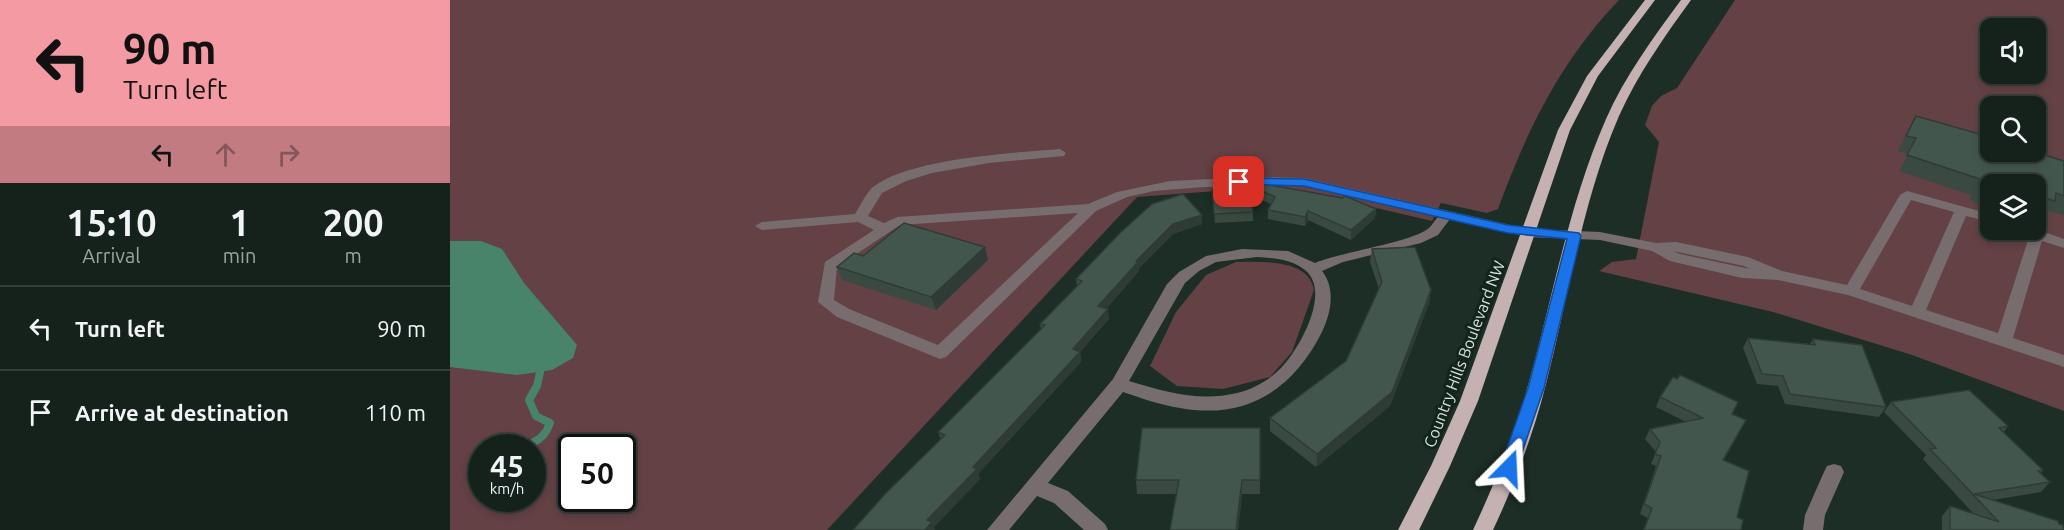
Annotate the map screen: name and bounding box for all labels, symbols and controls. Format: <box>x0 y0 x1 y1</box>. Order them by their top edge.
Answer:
map controls <box>1980 18 2046 240</box>
button: sound <box>1980 18 2046 84</box>
icon: left <box>24 24 102 102</box>
text: 90 m <box>123 25 217 72</box>
text: Turn left <box>123 74 227 104</box>
button: search <box>1980 96 2046 162</box>
icon: left <box>146 138 179 171</box>
icon: ahead <box>209 138 242 171</box>
icon: right <box>272 138 305 171</box>
pin <box>1213 156 1264 207</box>
icon: arrive <box>1222 165 1255 198</box>
button: layers <box>1980 174 2046 240</box>
text: 15:10 <box>66 202 156 243</box>
text: 1 <box>229 202 250 243</box>
text: 200 <box>323 202 384 243</box>
text: Arrival <box>82 244 141 267</box>
text: min <box>223 244 256 267</box>
text: m <box>345 244 362 267</box>
street label: Country Hills Boulevard NW <box>1420 258 1508 450</box>
icon: left <box>24 312 57 345</box>
text: Turn left <box>75 316 165 341</box>
text: 90 m <box>377 316 426 341</box>
icon: arrive <box>24 396 57 429</box>
text: Arrive at destination <box>75 400 289 425</box>
text: 110 m <box>365 400 426 425</box>
speed limit sign: 50 <box>558 434 636 512</box>
position arrow <box>1477 436 1541 500</box>
text: 45 <box>490 449 524 483</box>
text: km/h <box>490 480 524 497</box>

